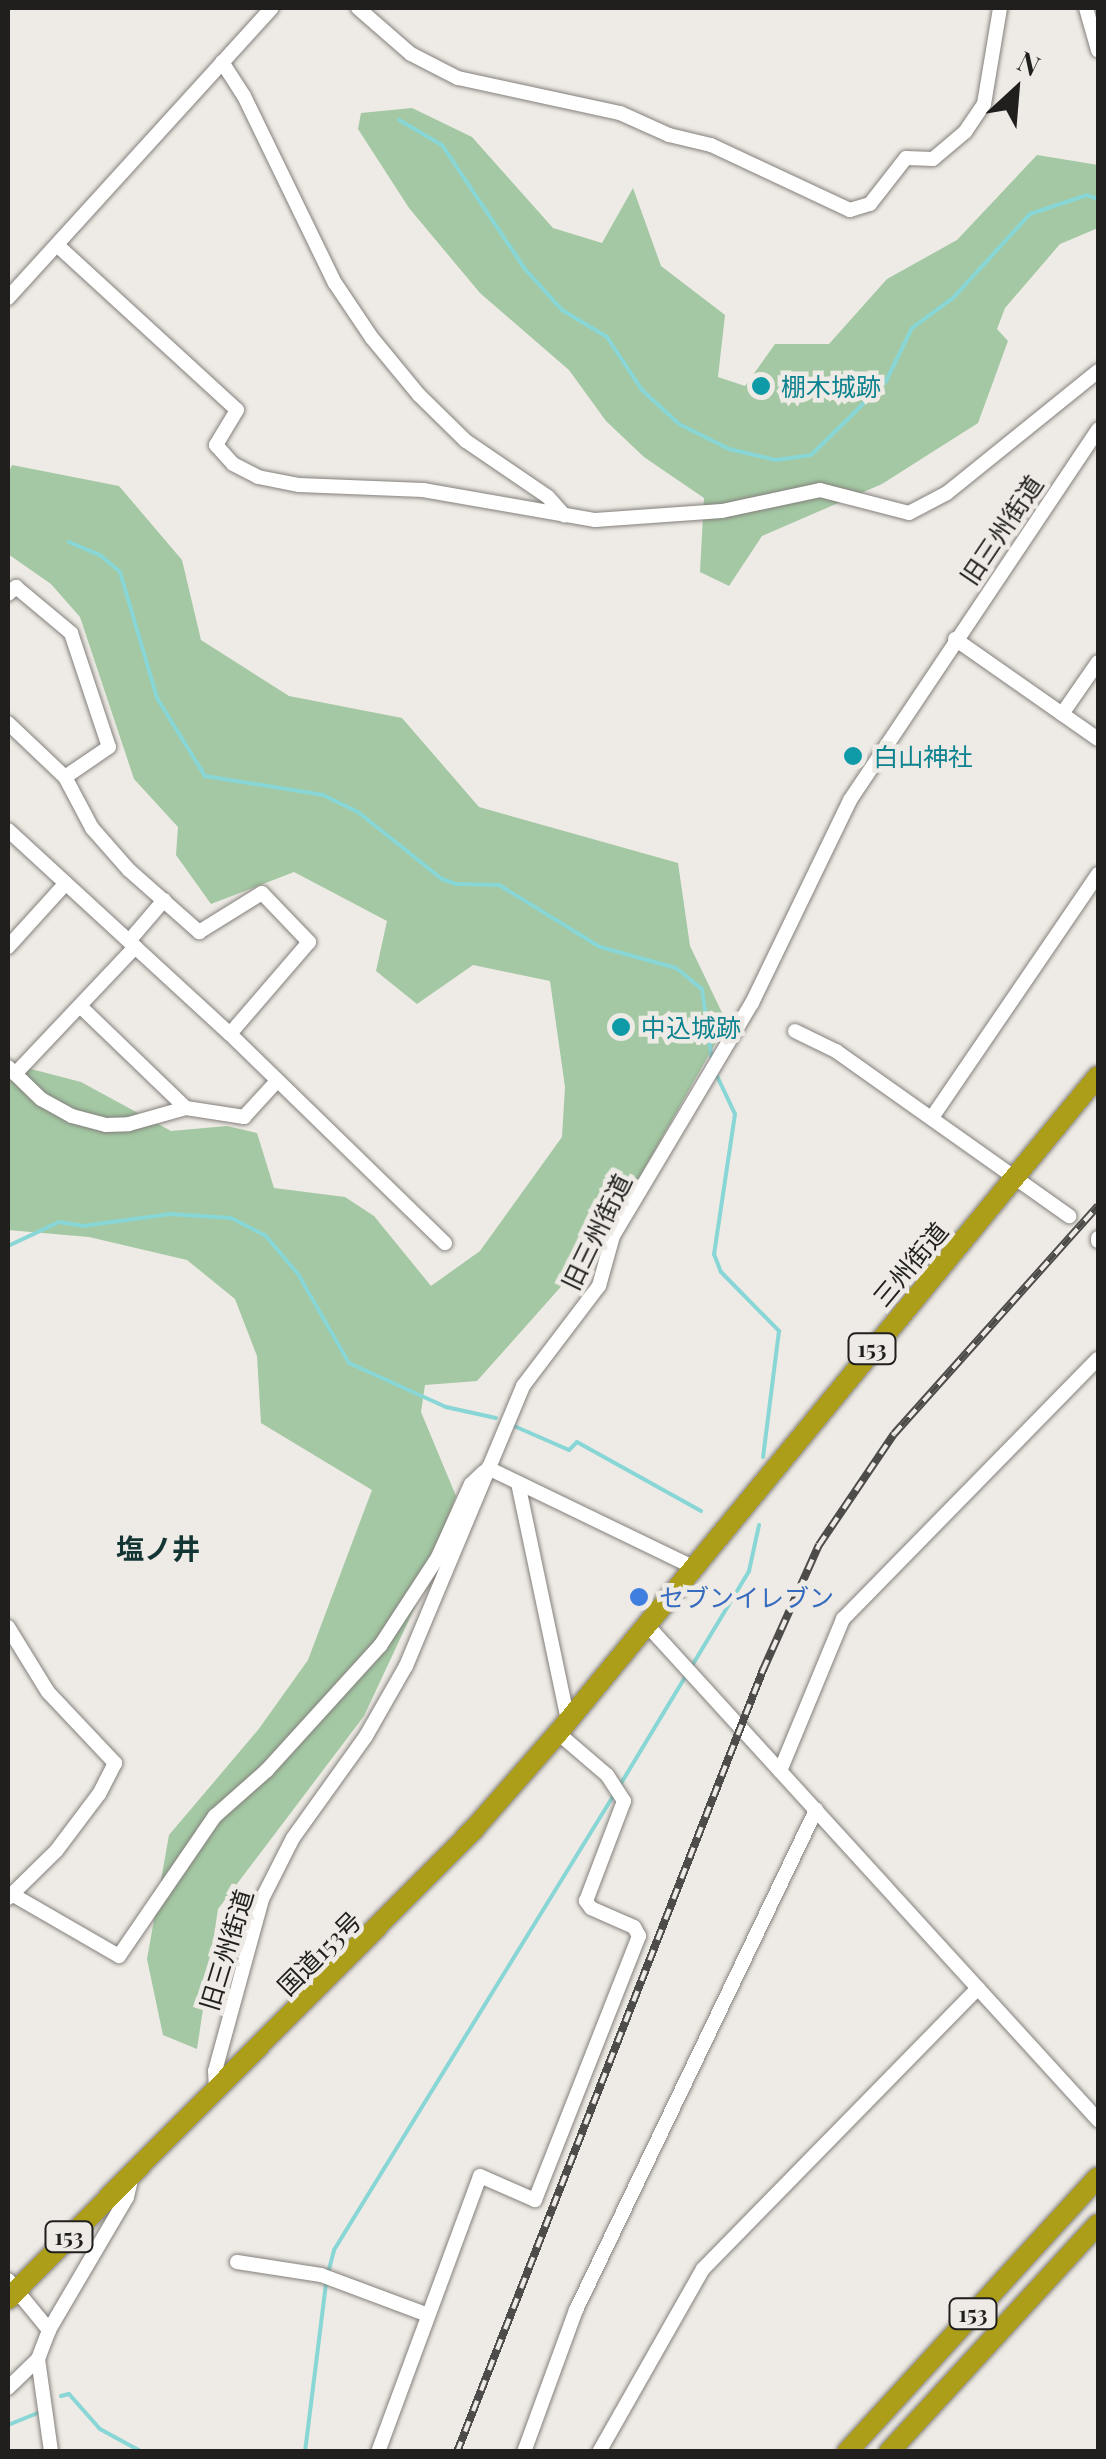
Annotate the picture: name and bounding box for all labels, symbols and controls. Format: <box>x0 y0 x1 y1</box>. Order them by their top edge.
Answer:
north arrow <box>966 40 1066 140</box>
text: N <box>1012 42 1047 84</box>
place label: 棚木城跡 <box>781 371 881 401</box>
marker: 棚木城跡 <box>750 375 772 397</box>
street label: 旧三州街道 <box>954 470 1048 590</box>
place label: 白山神社 <box>873 741 973 771</box>
marker: 白山神社 <box>842 745 864 767</box>
place label: 中込城跡 <box>641 1012 741 1042</box>
marker: 中込城跡 <box>610 1016 632 1038</box>
street label: 旧三州街道 <box>555 1169 637 1295</box>
street label: 三州街道 <box>866 1216 954 1312</box>
road number: 153 <box>847 1332 897 1366</box>
district label: 塩ノ井 <box>116 1531 200 1565</box>
place label: セブンイレブン <box>659 1582 834 1612</box>
marker: セブンイレブン <box>628 1586 650 1608</box>
street label: 旧三州街道 <box>193 1886 259 2014</box>
street label: 国道153号 <box>271 1905 367 2001</box>
road number: 153 <box>44 2220 94 2254</box>
road number: 153 <box>948 2297 998 2331</box>

